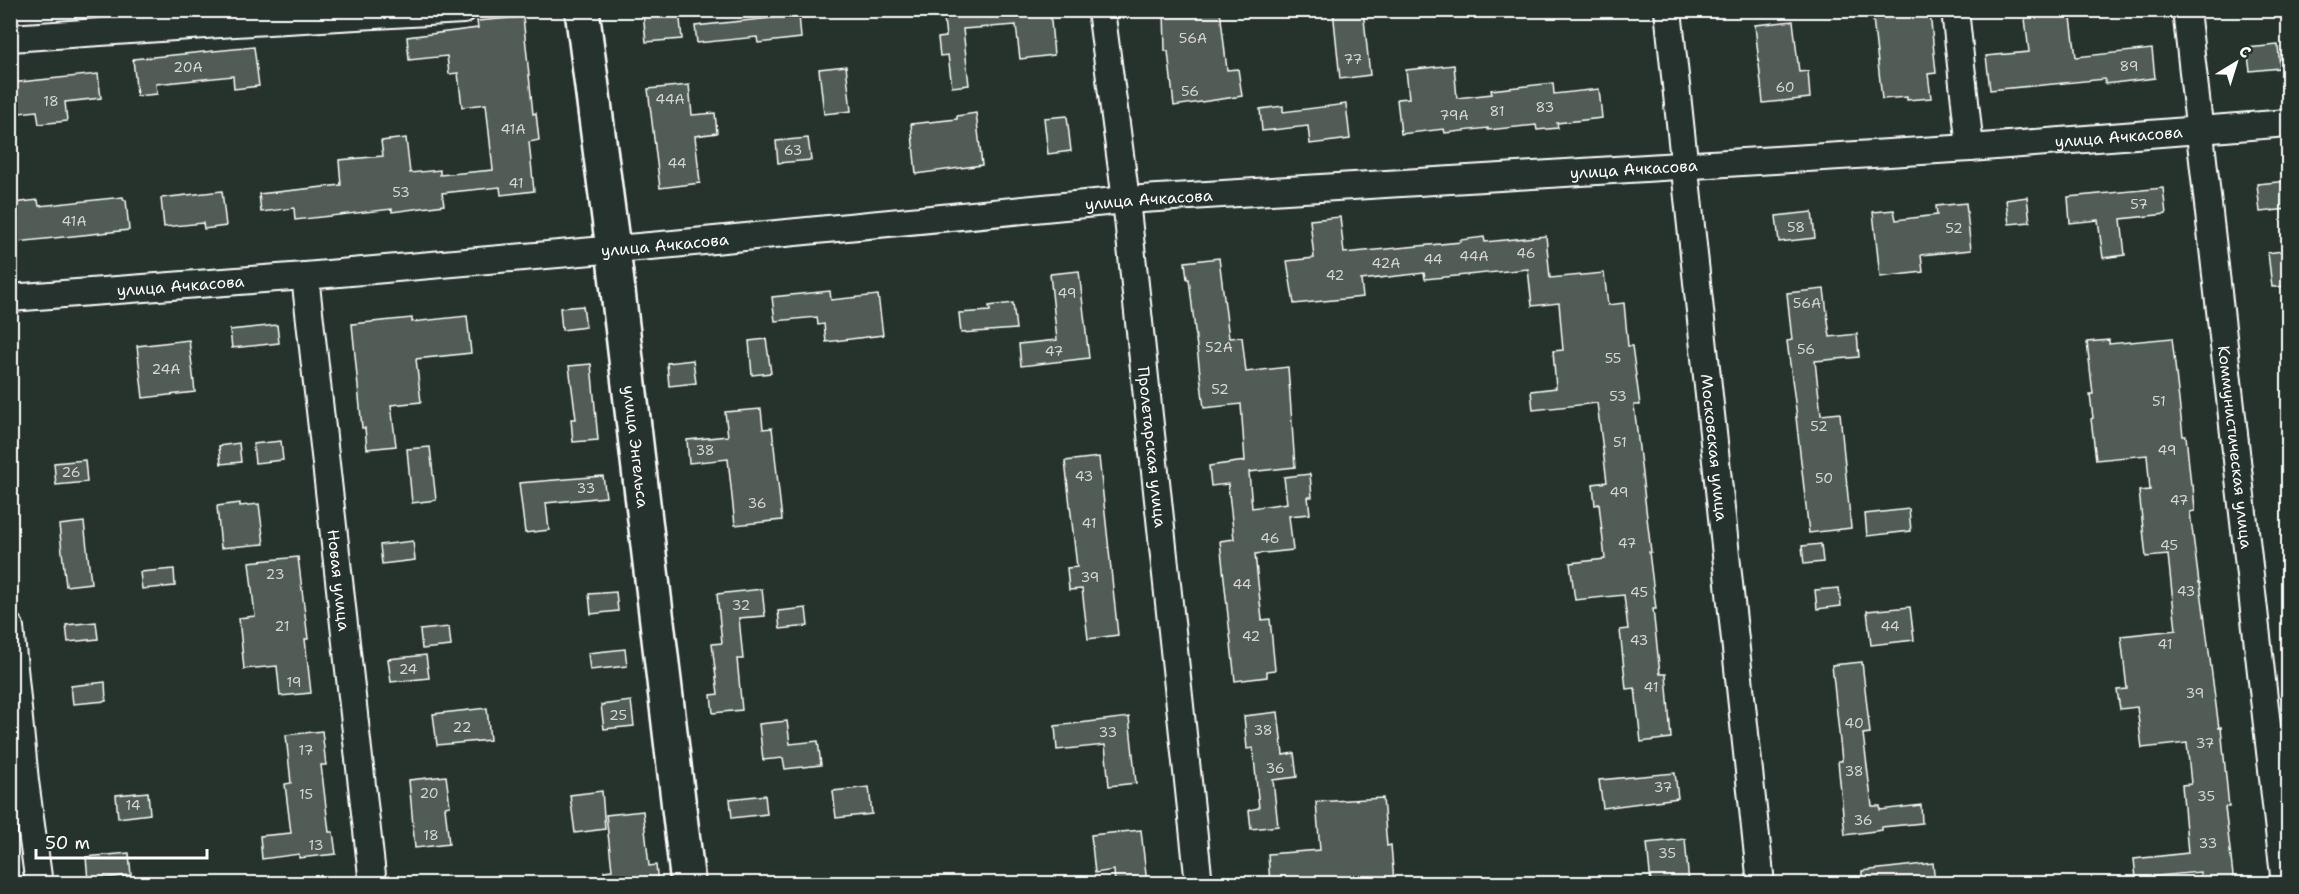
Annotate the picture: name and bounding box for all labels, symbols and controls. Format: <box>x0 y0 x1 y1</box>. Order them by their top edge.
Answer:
house number: 56А <box>1179 29 1207 47</box>
north arrow <box>2206 33 2266 93</box>
text: С <box>2235 40 2255 63</box>
house number: 77 <box>1344 50 1362 68</box>
house number: 89 <box>2120 57 2138 75</box>
house number: 20А <box>173 58 203 76</box>
house number: 60 <box>1775 78 1795 96</box>
house number: 56 <box>1181 82 1199 100</box>
house number: 44А <box>655 90 685 108</box>
house number: 18 <box>43 92 59 110</box>
house number: 83 <box>1536 98 1554 116</box>
house number: 81 <box>1489 102 1505 120</box>
house number: 79А <box>1439 106 1469 124</box>
house number: 41А <box>500 120 526 138</box>
street label: улица Ачкасова <box>2054 121 2183 152</box>
house number: 63 <box>784 141 802 159</box>
house number: 44 <box>667 154 687 172</box>
street label: улица Ачкасова <box>1569 154 1698 183</box>
house number: 41 <box>509 174 523 192</box>
house number: 53 <box>392 183 410 201</box>
street label: улица Ачкасова <box>1084 184 1213 214</box>
house number: 57 <box>2130 195 2148 213</box>
house number: 41А <box>61 212 87 230</box>
house number: 58 <box>1787 218 1805 236</box>
house number: 52 <box>1945 219 1963 237</box>
street label: улица Ачкасова <box>600 228 730 261</box>
house number: 46 <box>1516 244 1536 262</box>
house number: 44А <box>1459 247 1489 265</box>
house number: 44 <box>1423 250 1443 268</box>
house number: 42А <box>1372 254 1400 272</box>
house number: 42 <box>1326 266 1344 284</box>
street label: улица Ачкасова <box>116 270 245 301</box>
house number: 49 <box>1058 284 1077 302</box>
house number: 56А <box>1793 294 1821 312</box>
house number: 52А <box>1205 338 1233 356</box>
house number: 56 <box>1797 340 1815 358</box>
house number: 47 <box>1045 342 1063 360</box>
street label: Коммунистическая улица <box>2214 344 2257 550</box>
house number: 55 <box>1605 349 1621 367</box>
house number: 24А <box>152 360 180 378</box>
street label: Пролетарская улица <box>1133 365 1171 529</box>
street label: Московская улица <box>1696 373 1733 522</box>
house number: 52 <box>1211 380 1229 398</box>
street label: улица Энгельса <box>619 384 654 509</box>
house number: 53 <box>1609 387 1627 405</box>
house number: 51 <box>2152 392 2166 410</box>
house number: 52 <box>1810 417 1828 435</box>
house number: 51 <box>1613 433 1627 451</box>
house number: 38 <box>695 441 715 459</box>
house number: 49 <box>2158 441 2177 459</box>
house number: 26 <box>62 463 81 481</box>
house number: 43 <box>1075 467 1093 485</box>
house number: 50 <box>1815 469 1833 487</box>
house number: 33 <box>577 479 595 497</box>
house number: 49 <box>1610 483 1629 501</box>
house number: 47 <box>2170 491 2188 509</box>
house number: 36 <box>747 494 767 512</box>
house number: 41 <box>1082 514 1096 532</box>
street label: Новая улица <box>323 528 355 632</box>
house number: 46 <box>1260 529 1280 547</box>
house number: 47 <box>1618 534 1636 552</box>
house number: 45 <box>2160 536 2178 554</box>
house number: 23 <box>266 565 284 583</box>
house number: 39 <box>1081 568 1099 586</box>
house number: 44 <box>1232 575 1252 593</box>
house number: 43 <box>2177 582 2195 600</box>
house number: 45 <box>1630 583 1648 601</box>
house number: 32 <box>732 596 750 614</box>
house number: 21 <box>275 617 289 635</box>
house number: 44 <box>1880 617 1900 635</box>
house number: 42 <box>1242 627 1260 645</box>
house number: 43 <box>1630 631 1648 649</box>
house number: 41 <box>2158 635 2172 653</box>
house number: 24 <box>399 660 418 678</box>
house number: 19 <box>286 673 302 691</box>
house number: 41 <box>1644 678 1658 696</box>
house number: 39 <box>2186 684 2204 702</box>
house number: 25 <box>609 706 627 724</box>
house number: 40 <box>1844 714 1864 732</box>
house number: 22 <box>453 718 471 736</box>
house number: 38 <box>1253 721 1273 739</box>
house number: 33 <box>1099 723 1117 741</box>
house number: 37 <box>2196 734 2214 752</box>
house number: 17 <box>299 741 313 759</box>
house number: 36 <box>1265 759 1285 777</box>
house number: 38 <box>1844 762 1864 780</box>
house number: 37 <box>1654 778 1672 796</box>
house number: 20 <box>419 784 439 802</box>
house number: 15 <box>299 785 313 803</box>
house number: 35 <box>2197 787 2215 805</box>
house number: 14 <box>125 796 141 814</box>
house number: 36 <box>1853 811 1873 829</box>
scale bar <box>36 822 207 860</box>
house number: 18 <box>423 826 439 844</box>
text: 50 m <box>45 831 90 855</box>
house number: 33 <box>2199 834 2217 852</box>
house number: 13 <box>309 836 323 854</box>
house number: 35 <box>1658 844 1676 862</box>

